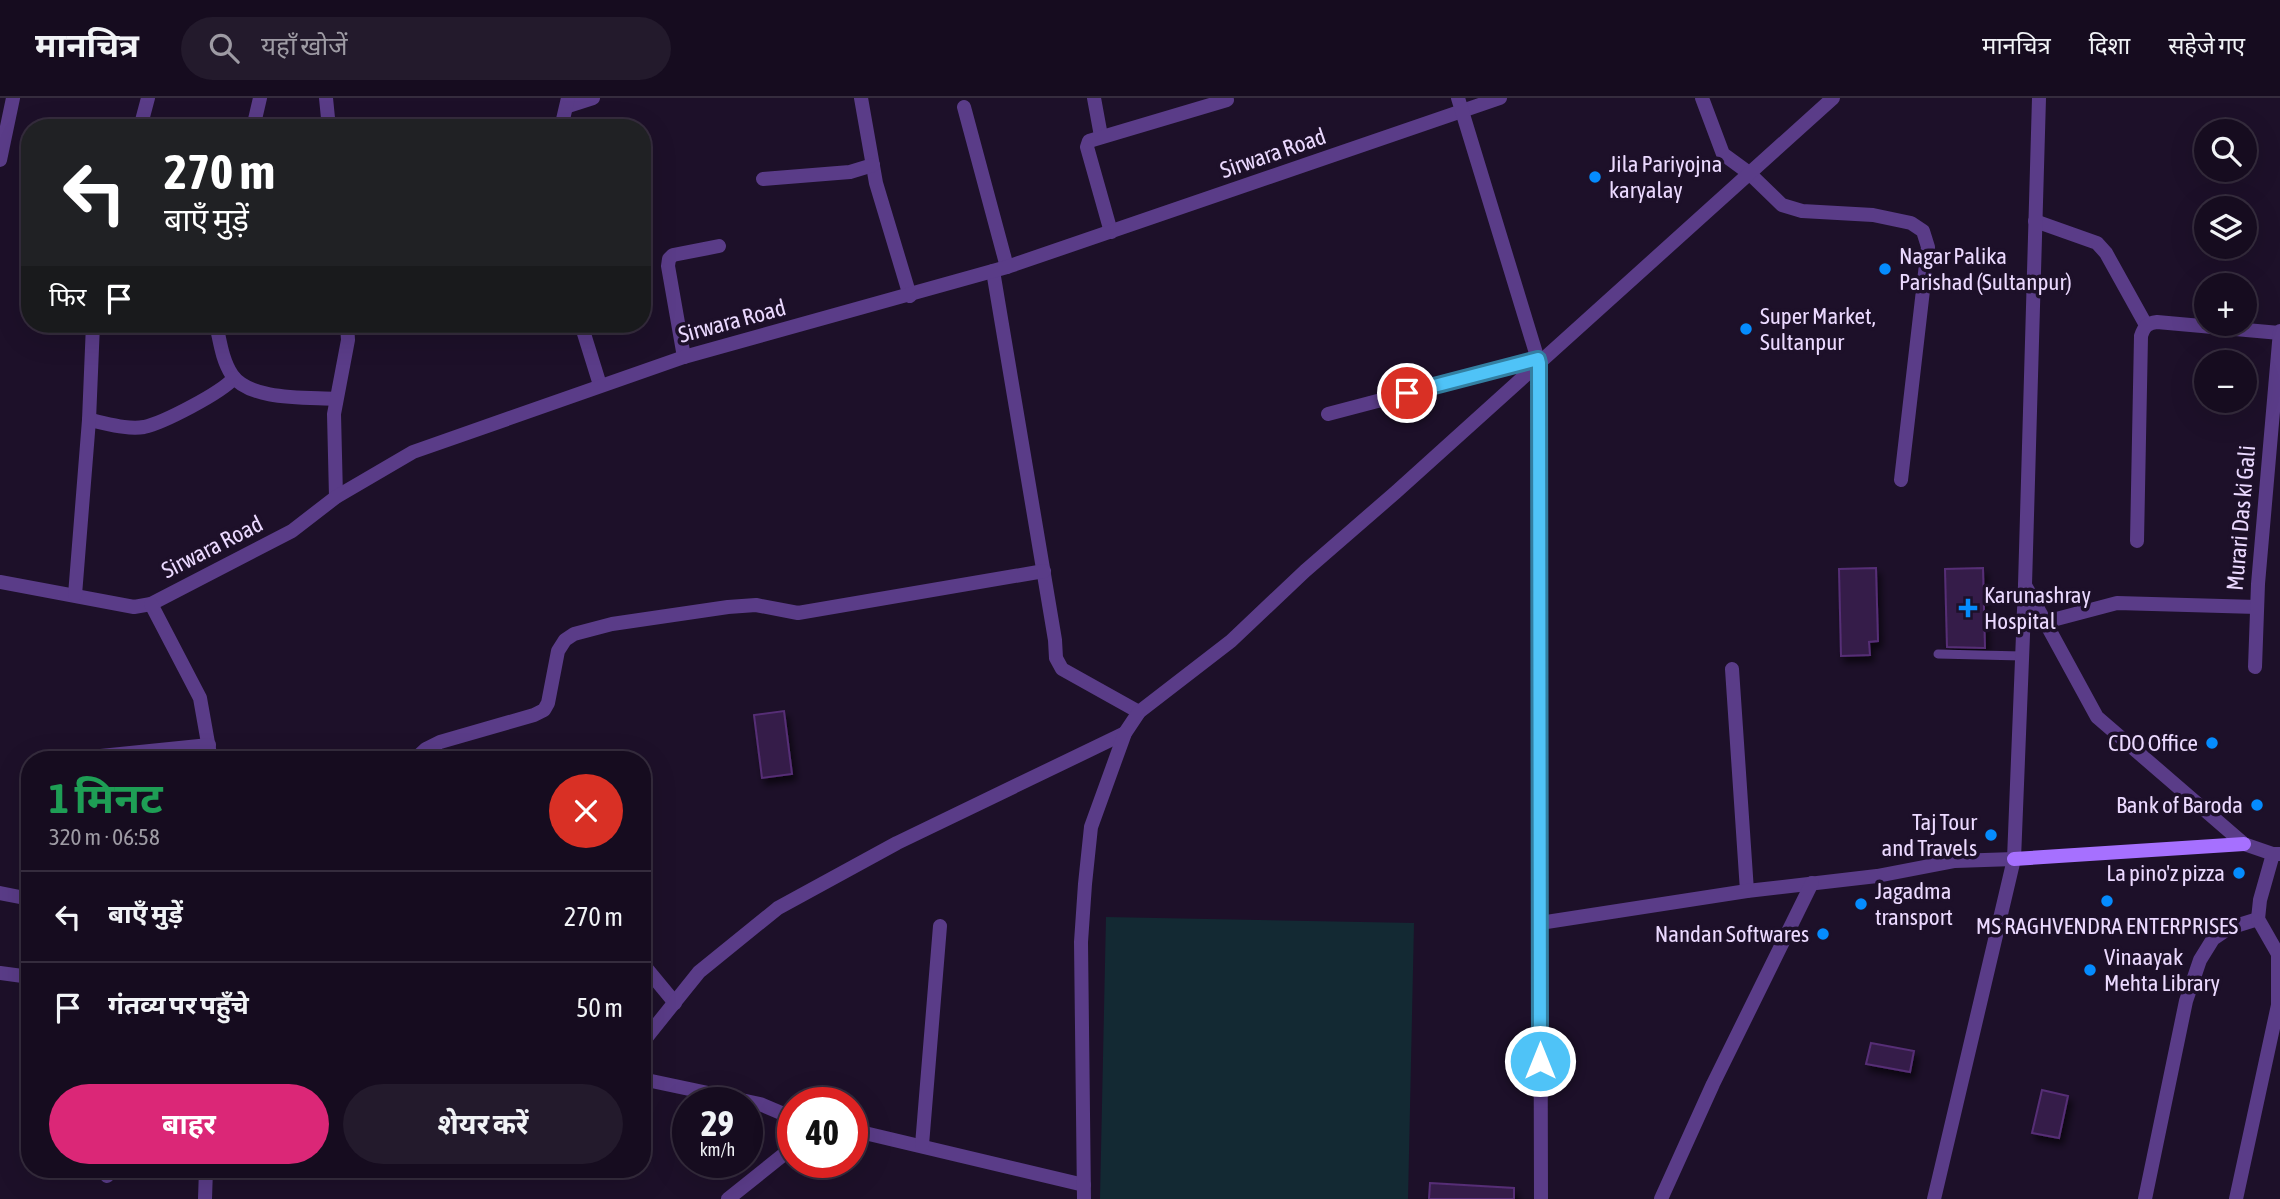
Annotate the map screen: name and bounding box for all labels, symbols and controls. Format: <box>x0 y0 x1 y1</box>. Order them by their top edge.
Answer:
search box <box>181 17 671 80</box>
text: मानचित्र <box>35 26 139 64</box>
icon: search <box>205 29 243 67</box>
text: यहाँ खोजें <box>261 31 348 61</box>
text: मानचित्र <box>1982 32 2051 59</box>
text: दिशा <box>2089 32 2130 59</box>
text: सहेजे गए <box>2168 32 2245 59</box>
map controls <box>2194 119 2257 413</box>
button: search <box>2194 119 2257 182</box>
street label: Sirwara Road <box>1217 123 1329 183</box>
text: 270 m <box>164 143 275 199</box>
icon: left <box>49 147 140 238</box>
place label: Jila Pariyojna karyalay <box>1609 151 1722 203</box>
marker: Jila Pariyojna karyalay <box>1587 169 1603 185</box>
button: layers <box>2194 196 2257 259</box>
text: बाएँ मुड़ें <box>164 201 249 238</box>
place label: Nagar Palika Parishad (Sultanpur) <box>1899 243 2072 295</box>
marker: Nagar Palika Parishad (Sultanpur) <box>1877 261 1893 277</box>
button: + <box>2194 273 2257 336</box>
icon: arrive <box>100 280 138 318</box>
text: फिर <box>49 282 86 312</box>
street label: Sirwara Road <box>676 294 788 348</box>
place label: Super Market, Sultanpur <box>1760 303 1876 355</box>
marker: Super Market, Sultanpur <box>1738 321 1754 337</box>
button: − <box>2194 350 2257 413</box>
pin <box>1377 363 1437 423</box>
icon: arrive <box>1388 374 1426 412</box>
street label: Murari Das ki Gali <box>2222 444 2260 592</box>
street label: Sirwara Road <box>157 510 267 584</box>
place label: Karunashray Hospital <box>1984 582 2091 634</box>
marker: Karunashray Hospital <box>1958 598 1978 618</box>
place label: CDO Office <box>2108 730 2198 756</box>
marker: CDO Office <box>2204 735 2220 751</box>
text: 1 मिनट <box>49 774 163 822</box>
button: close <box>549 774 623 848</box>
place label: Bank of Baroda <box>2116 792 2243 818</box>
marker: Bank of Baroda <box>2249 797 2265 813</box>
place label: Taj Tour and Travels <box>1881 809 1978 861</box>
text: 320 m · 06:58 <box>49 824 160 850</box>
marker: Taj Tour and Travels <box>1983 827 1999 843</box>
place label: La pino'z pizza <box>2106 860 2225 886</box>
marker: La pino'z pizza <box>2231 865 2247 881</box>
place label: Jagadma transport <box>1875 878 1953 930</box>
marker: MS RAGHVENDRA ENTERPRISES <box>2099 893 2115 909</box>
marker: Jagadma transport <box>1853 896 1869 912</box>
icon: left <box>49 898 87 936</box>
text: बाएँ मुड़ें <box>108 899 183 929</box>
text: 270 m <box>564 902 623 932</box>
place label: MS RAGHVENDRA ENTERPRISES <box>1976 913 2239 939</box>
place label: Nandan Softwares <box>1655 921 1809 947</box>
marker: Nandan Softwares <box>1815 926 1831 942</box>
place label: Vinaayak Mehta Library <box>2104 944 2220 996</box>
marker: Vinaayak Mehta Library <box>2082 962 2098 978</box>
icon: arrive <box>49 989 87 1027</box>
text: गंतव्य पर पहुँचे <box>108 990 249 1020</box>
text: 50 m <box>576 993 623 1023</box>
position arrow <box>1503 1024 1577 1098</box>
button: बाहर <box>49 1084 329 1164</box>
button: शेयर करें <box>343 1084 623 1164</box>
speed limit sign: 40 <box>777 1087 868 1178</box>
text: 29 <box>701 1103 734 1143</box>
text: km/h <box>700 1139 735 1160</box>

